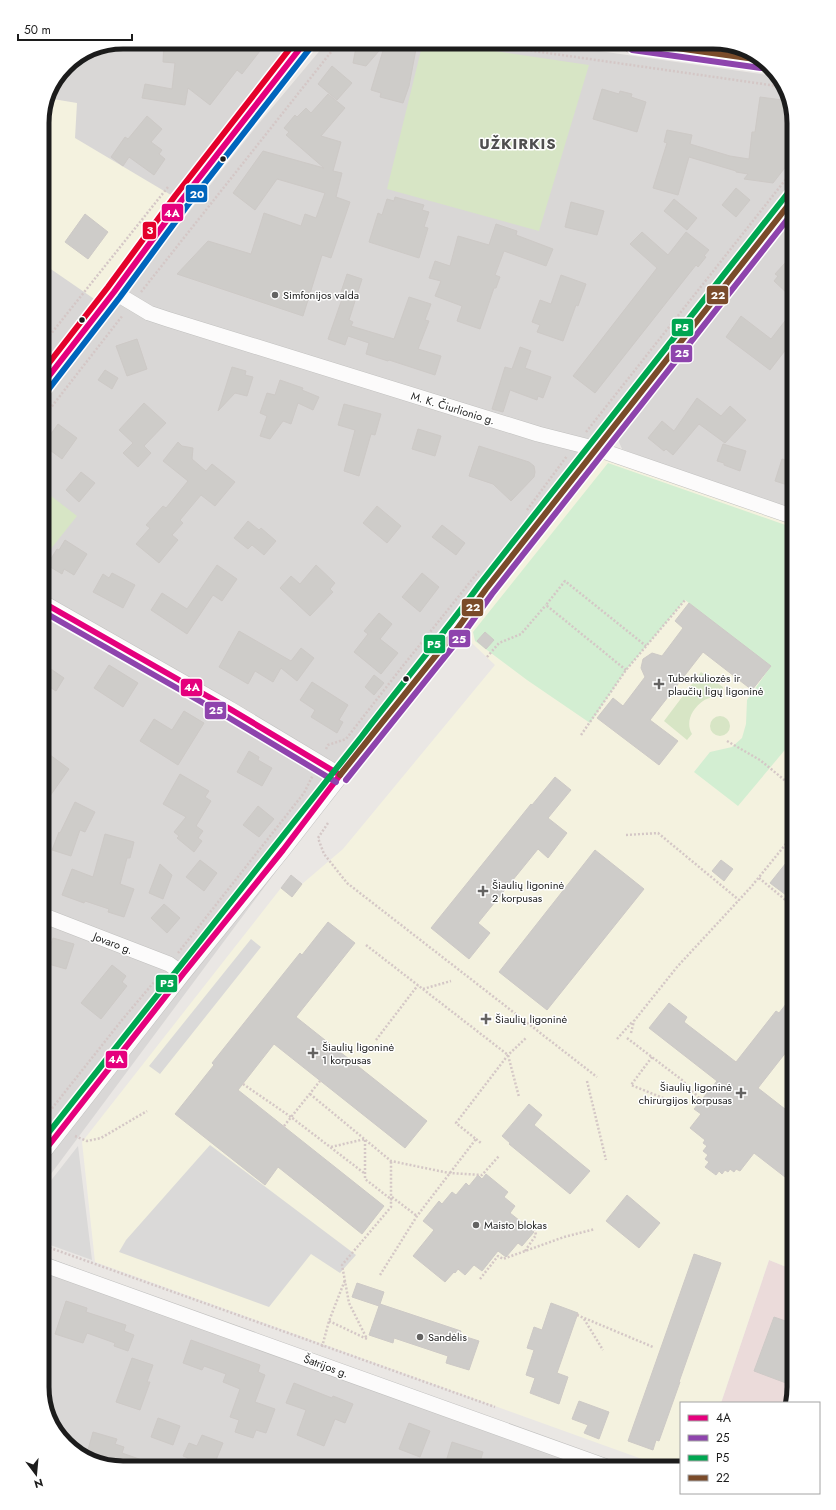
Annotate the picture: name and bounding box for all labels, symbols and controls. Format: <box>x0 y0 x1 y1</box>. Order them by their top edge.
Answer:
scale bar <box>18 16 132 42</box>
text: 50 m <box>24 21 51 39</box>
district label: UŽKIRKIS <box>479 133 557 155</box>
unlabelled marker <box>218 154 228 164</box>
line badge: 20 <box>185 184 208 203</box>
text: 20 <box>190 186 204 202</box>
line badge: 4A <box>161 203 184 222</box>
text: 4A <box>164 205 181 221</box>
line badge: 3 <box>142 221 157 240</box>
text: 3 <box>147 222 154 238</box>
line badge: 22 <box>706 285 729 305</box>
place label: Simfonijos valda <box>283 287 359 303</box>
text: 22 <box>711 287 725 303</box>
marker: Simfonijos valda <box>270 290 280 300</box>
unlabelled marker <box>77 315 87 325</box>
line badge: P5 <box>671 318 694 337</box>
text: P5 <box>675 319 689 335</box>
line badge: 25 <box>670 344 693 363</box>
text: 25 <box>675 345 689 361</box>
street label: M. K. Čiurlionio g. <box>409 388 497 428</box>
line badge: 22 <box>461 598 484 617</box>
text: 22 <box>466 599 480 615</box>
line badge: 25 <box>448 629 471 648</box>
text: 25 <box>452 631 466 647</box>
line badge: P5 <box>423 634 446 654</box>
text: P5 <box>427 636 441 652</box>
place label: Tuberkuliozės ir plaučių ligų ligoninė <box>668 670 764 699</box>
unlabelled marker <box>401 674 411 684</box>
line badge: 4A <box>180 678 203 697</box>
marker: Tuberkuliozės ir plaučių ligų ligoninė <box>653 678 665 690</box>
text: 4A <box>184 679 201 695</box>
line badge: 25 <box>204 701 227 720</box>
text: 25 <box>209 702 223 718</box>
place label: Šiaulių ligoninė 2 korpusas <box>492 877 564 906</box>
marker: Šiaulių ligoninė 2 korpusas <box>477 885 489 897</box>
street label: Jovaro g. <box>89 927 135 958</box>
line badge: P5 <box>155 974 178 993</box>
text: P5 <box>160 975 174 991</box>
place label: Šiaulių ligoninė <box>495 1011 567 1027</box>
marker: Šiaulių ligoninė <box>480 1013 492 1025</box>
place label: Šiaulių ligoninė 1 korpusas <box>322 1039 394 1068</box>
marker: Šiaulių ligoninė 1 korpusas <box>307 1047 319 1059</box>
line badge: 4A <box>105 1050 128 1069</box>
text: 4A <box>108 1051 125 1067</box>
place label: Šiaulių ligoninė chirurgijos korpusas <box>639 1079 733 1108</box>
marker: Šiaulių ligoninė chirurgijos korpusas <box>735 1087 747 1099</box>
place label: Maisto blokas <box>484 1217 547 1233</box>
marker: Maisto blokas <box>471 1220 481 1230</box>
place label: Sandėlis <box>428 1329 467 1345</box>
marker: Sandėlis <box>415 1332 425 1342</box>
street label: Šatrijos g. <box>301 1351 351 1381</box>
legend <box>680 1402 820 1494</box>
text: 4A <box>716 1409 731 1427</box>
text: 25 <box>716 1429 730 1447</box>
text: P5 <box>716 1449 730 1467</box>
north arrow <box>16 1454 56 1494</box>
text: 22 <box>716 1469 730 1487</box>
text: N <box>32 1475 45 1493</box>

